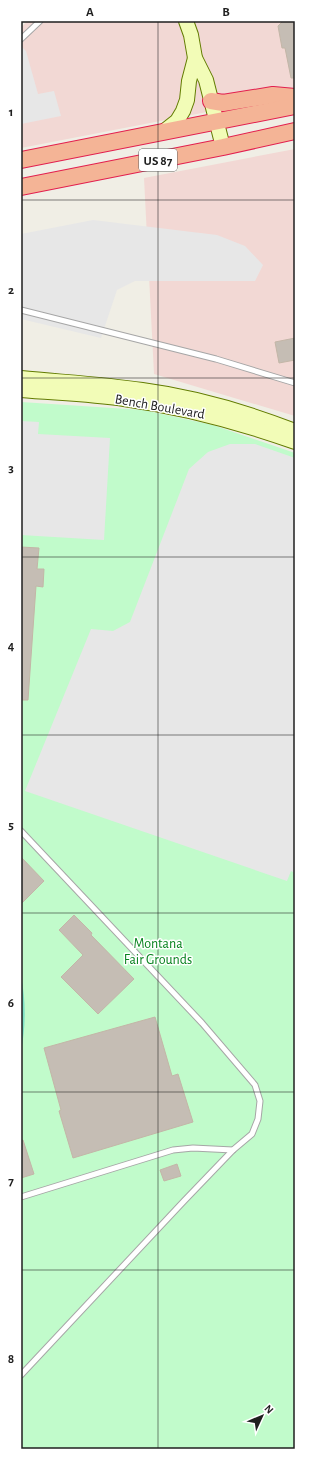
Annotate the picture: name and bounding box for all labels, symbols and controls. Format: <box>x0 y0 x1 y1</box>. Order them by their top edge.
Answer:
text: A <box>86 6 94 19</box>
text: B <box>222 6 230 19</box>
text: 1 <box>9 106 13 119</box>
road number: US 87 <box>139 149 177 171</box>
text: 2 <box>8 284 14 297</box>
street label: Bench Boulevard <box>114 392 206 422</box>
text: 3 <box>8 462 14 475</box>
text: 4 <box>8 640 15 653</box>
text: 5 <box>8 819 14 832</box>
park label: Montana Fair Grounds <box>124 937 192 967</box>
text: 6 <box>8 997 14 1010</box>
text: 7 <box>8 1175 14 1188</box>
text: 8 <box>8 1353 14 1366</box>
north arrow <box>242 1396 282 1436</box>
text: N <box>262 1403 275 1416</box>

